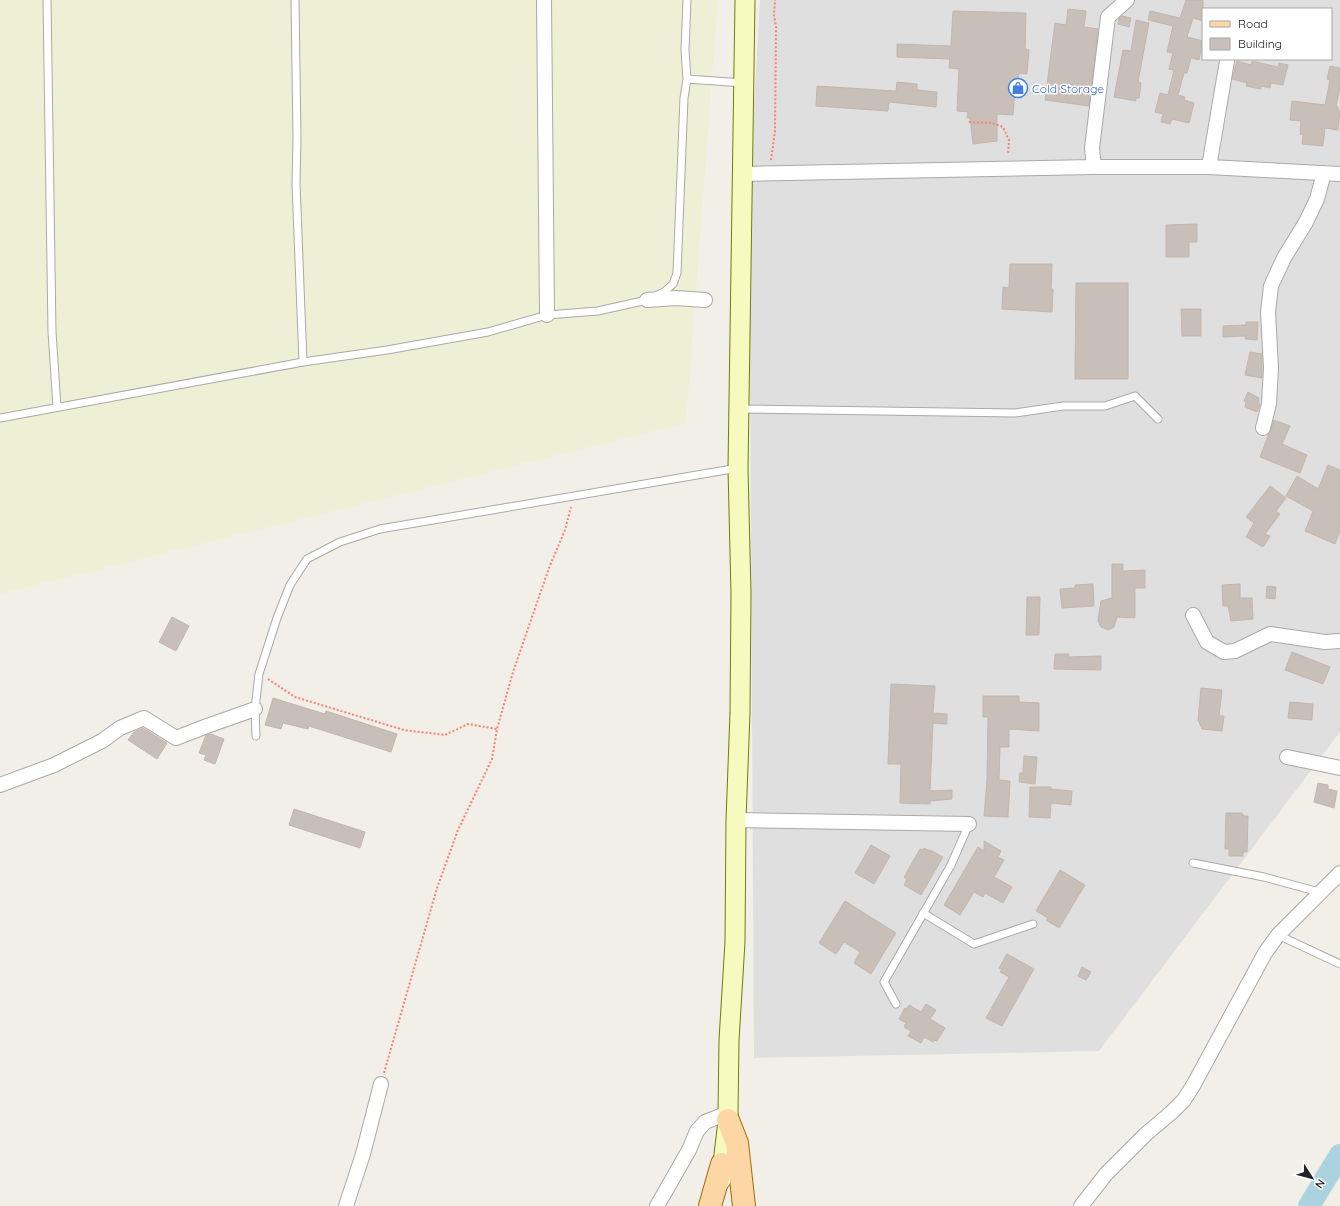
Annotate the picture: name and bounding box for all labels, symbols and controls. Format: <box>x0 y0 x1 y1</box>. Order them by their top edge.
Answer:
legend <box>1202 8 1332 60</box>
text: Road <box>1238 16 1268 31</box>
text: Building <box>1238 36 1282 51</box>
shop icon: Cold Storage <box>1007 77 1029 99</box>
place label: Cold Storage <box>1032 81 1104 96</box>
north arrow <box>1292 1158 1332 1198</box>
text: N <box>1312 1176 1328 1191</box>

